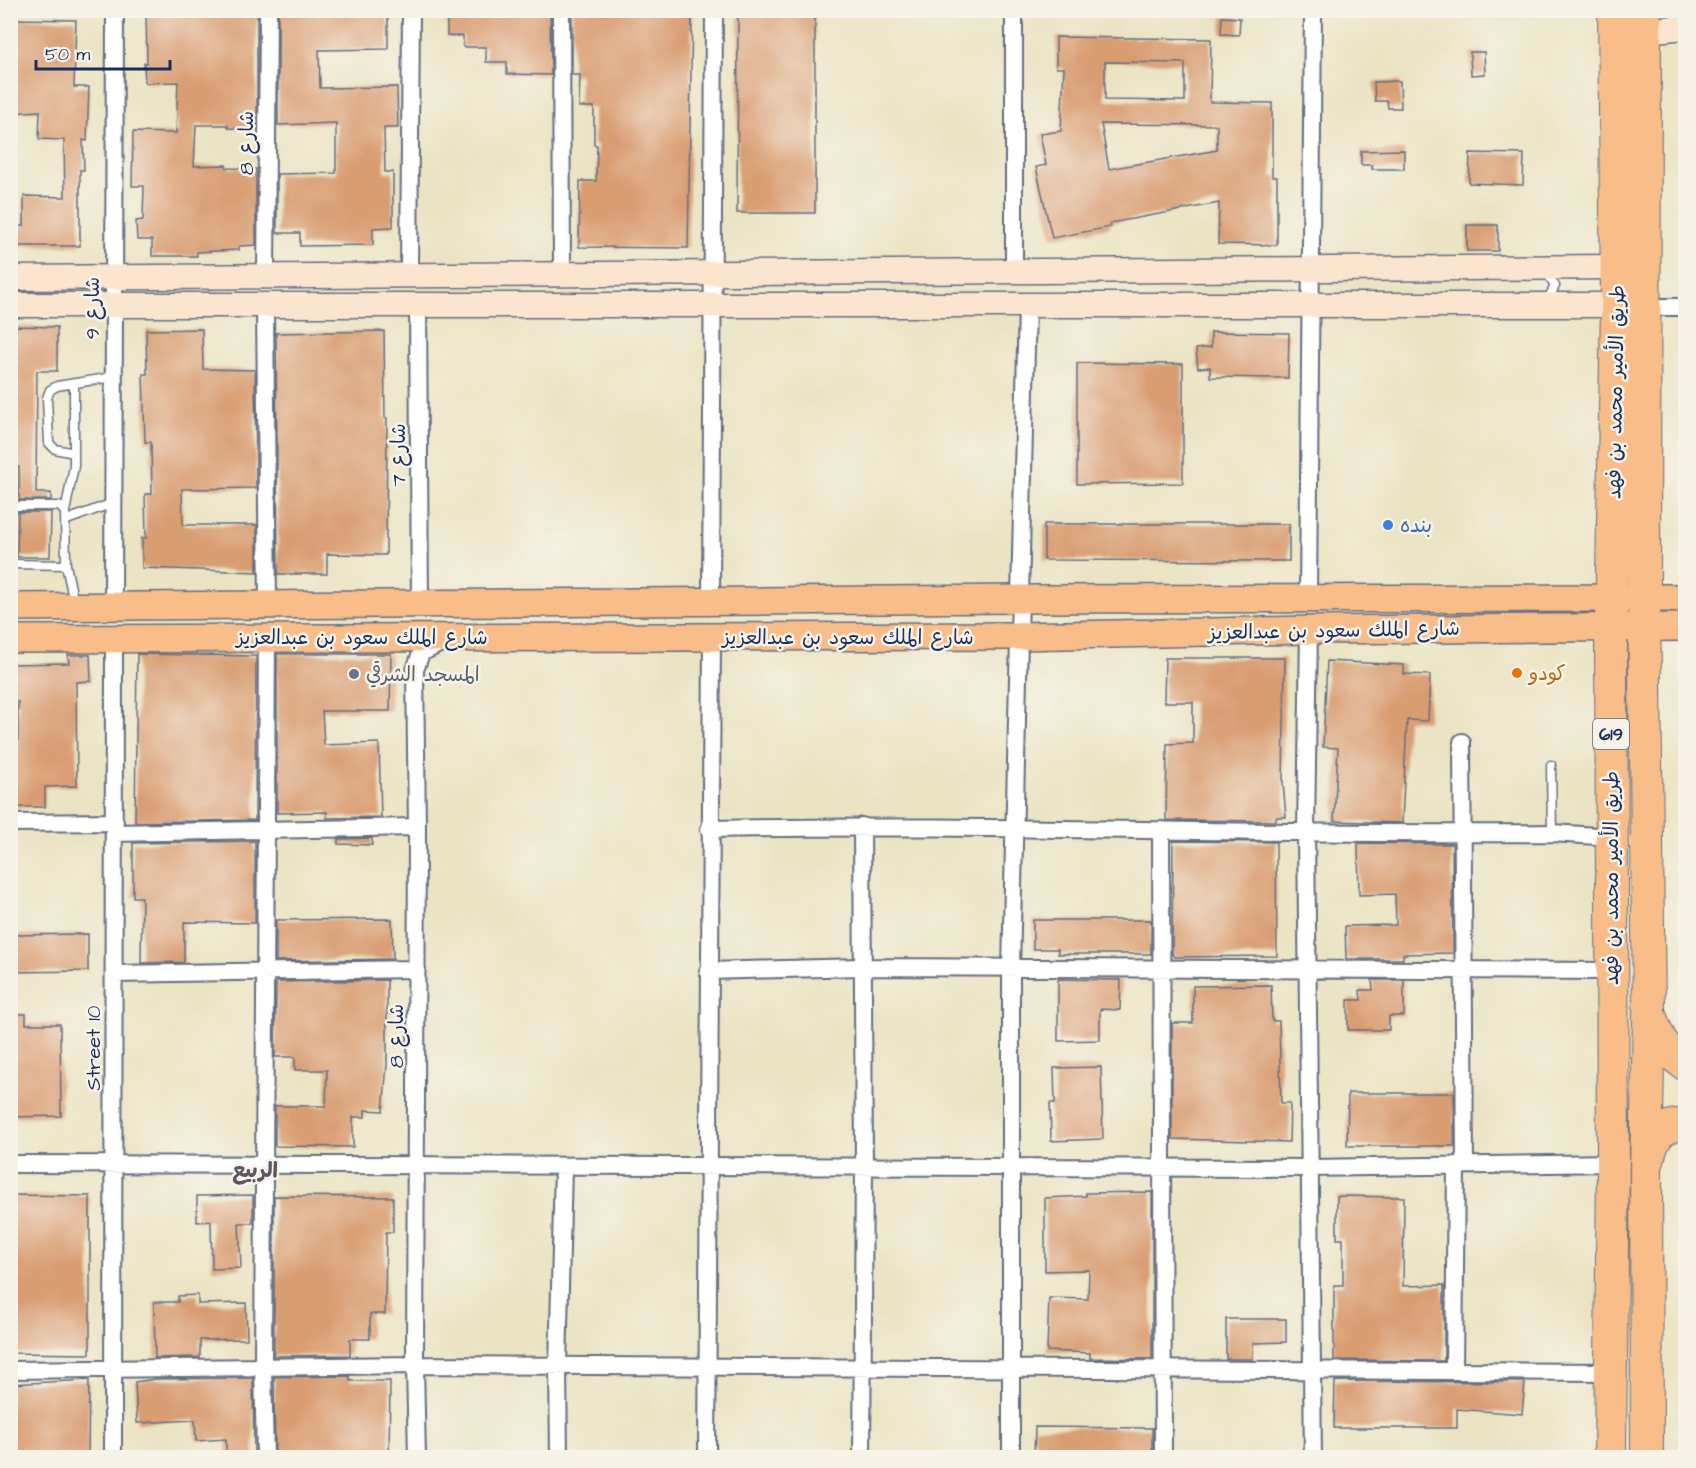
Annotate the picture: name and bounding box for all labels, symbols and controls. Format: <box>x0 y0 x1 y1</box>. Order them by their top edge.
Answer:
scale bar <box>36 33 170 71</box>
text: 50 m <box>45 42 90 67</box>
street label: شارع 8 <box>233 111 261 175</box>
street label: شارع 9 <box>79 277 107 339</box>
street label: طريق الأمير محمد بن فهد <box>1600 285 1632 499</box>
street label: شارع 7 <box>385 423 413 487</box>
place label: بنده <box>1400 512 1432 540</box>
marker: بنده <box>1381 518 1395 532</box>
street label: شارع الملك سعود بن عبدالعزيز <box>1206 615 1460 647</box>
street label: شارع الملك سعود بن عبدالعزيز <box>234 624 488 652</box>
street label: شارع الملك سعود بن عبدالعزيز <box>720 624 974 652</box>
place label: كودو <box>1527 660 1566 688</box>
place label: المسجد الشرقي <box>366 661 480 689</box>
marker: كودو <box>1510 666 1524 680</box>
marker: المسجد الشرقي <box>347 667 361 681</box>
road number: 619 <box>1593 719 1629 749</box>
street label: طريق الأمير محمد بن فهد <box>1598 771 1626 985</box>
street label: شارع 8 <box>383 1004 411 1068</box>
street label: Street 10 <box>80 1005 108 1090</box>
district label: الربيع <box>232 1156 278 1185</box>

